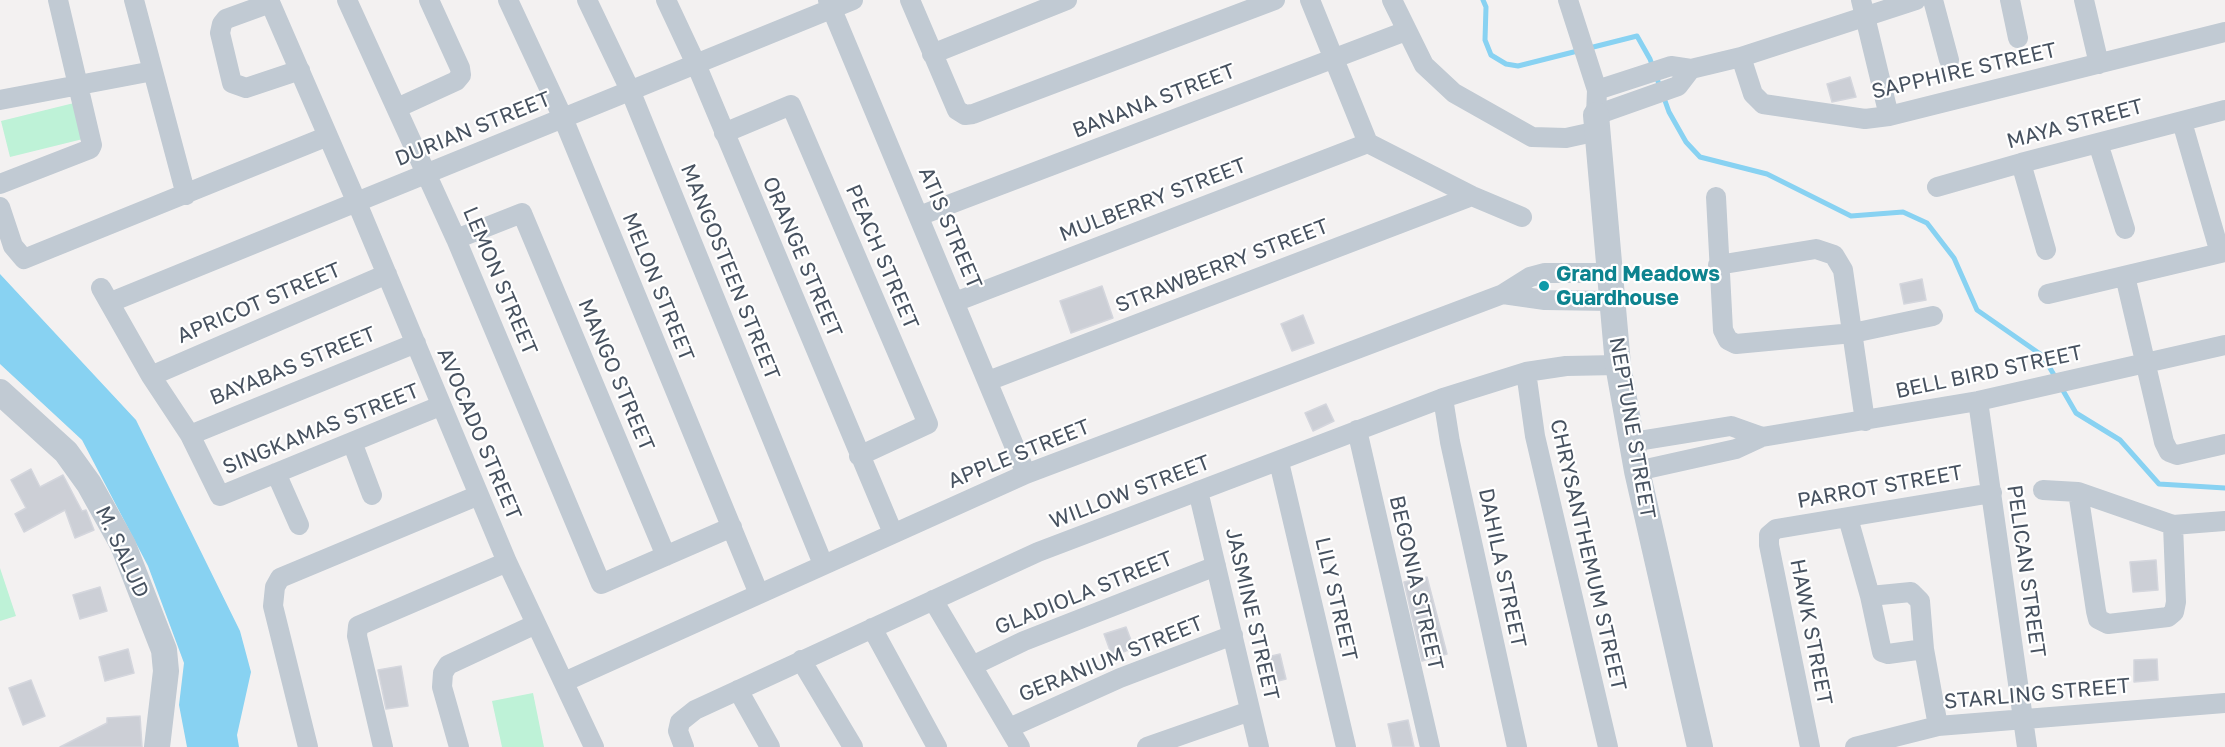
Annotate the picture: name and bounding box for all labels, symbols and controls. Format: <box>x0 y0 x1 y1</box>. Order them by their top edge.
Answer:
street label: SAPPHIRE STREET <box>1869 37 2059 105</box>
street label: BANANA STREET <box>1069 58 1239 144</box>
street label: DURIAN STREET <box>392 86 554 172</box>
street label: MAYA STREET <box>2004 94 2146 154</box>
street label: MULBERRY STREET <box>1056 153 1250 247</box>
street label: MANGOSTEEN STREET <box>675 160 785 384</box>
street label: ATIS STREET <box>913 163 987 293</box>
street label: ORANGE STREET <box>757 173 847 341</box>
street label: PEACH STREET <box>840 181 924 333</box>
street label: LEMON STREET <box>457 203 543 359</box>
street label: MELON STREET <box>617 209 699 365</box>
street label: STRAWBERRY STREET <box>1112 214 1332 318</box>
street label: APRICOT STREET <box>173 257 345 349</box>
place label: Grand Meadows Guardhouse <box>1556 261 1720 311</box>
marker: Grand Meadows Guardhouse <box>1537 279 1551 293</box>
street label: MANGO STREET <box>573 295 659 455</box>
street label: BAYABAS STREET <box>206 321 380 411</box>
street label: NEPTUNE STREET <box>1604 335 1660 521</box>
street label: BELL BIRD STREET <box>1893 340 2085 404</box>
street label: AVOCADO STREET <box>431 344 527 524</box>
street label: SINGKAMAS STREET <box>219 378 423 480</box>
street label: APPLE STREET <box>944 414 1094 494</box>
street label: CHRYSANTHEMUM STREET <box>1544 417 1632 693</box>
street label: WILLOW STREET <box>1046 450 1214 534</box>
street label: PARROT STREET <box>1795 460 1965 514</box>
street label: PELICAN STREET <box>2001 483 2051 659</box>
street label: DAHILA STREET <box>1473 486 1531 650</box>
street label: BEGONIA STREET <box>1384 493 1448 673</box>
street label: M. SALUD <box>90 502 154 602</box>
street label: JASMINE STREET <box>1220 525 1284 703</box>
street label: LILY STREET <box>1310 535 1362 663</box>
street label: GLADIOLA STREET <box>991 546 1177 640</box>
street label: HAWK STREET <box>1785 557 1837 707</box>
street label: GERANIUM STREET <box>1015 611 1207 707</box>
street label: STARLING STREET <box>1943 673 2131 715</box>

